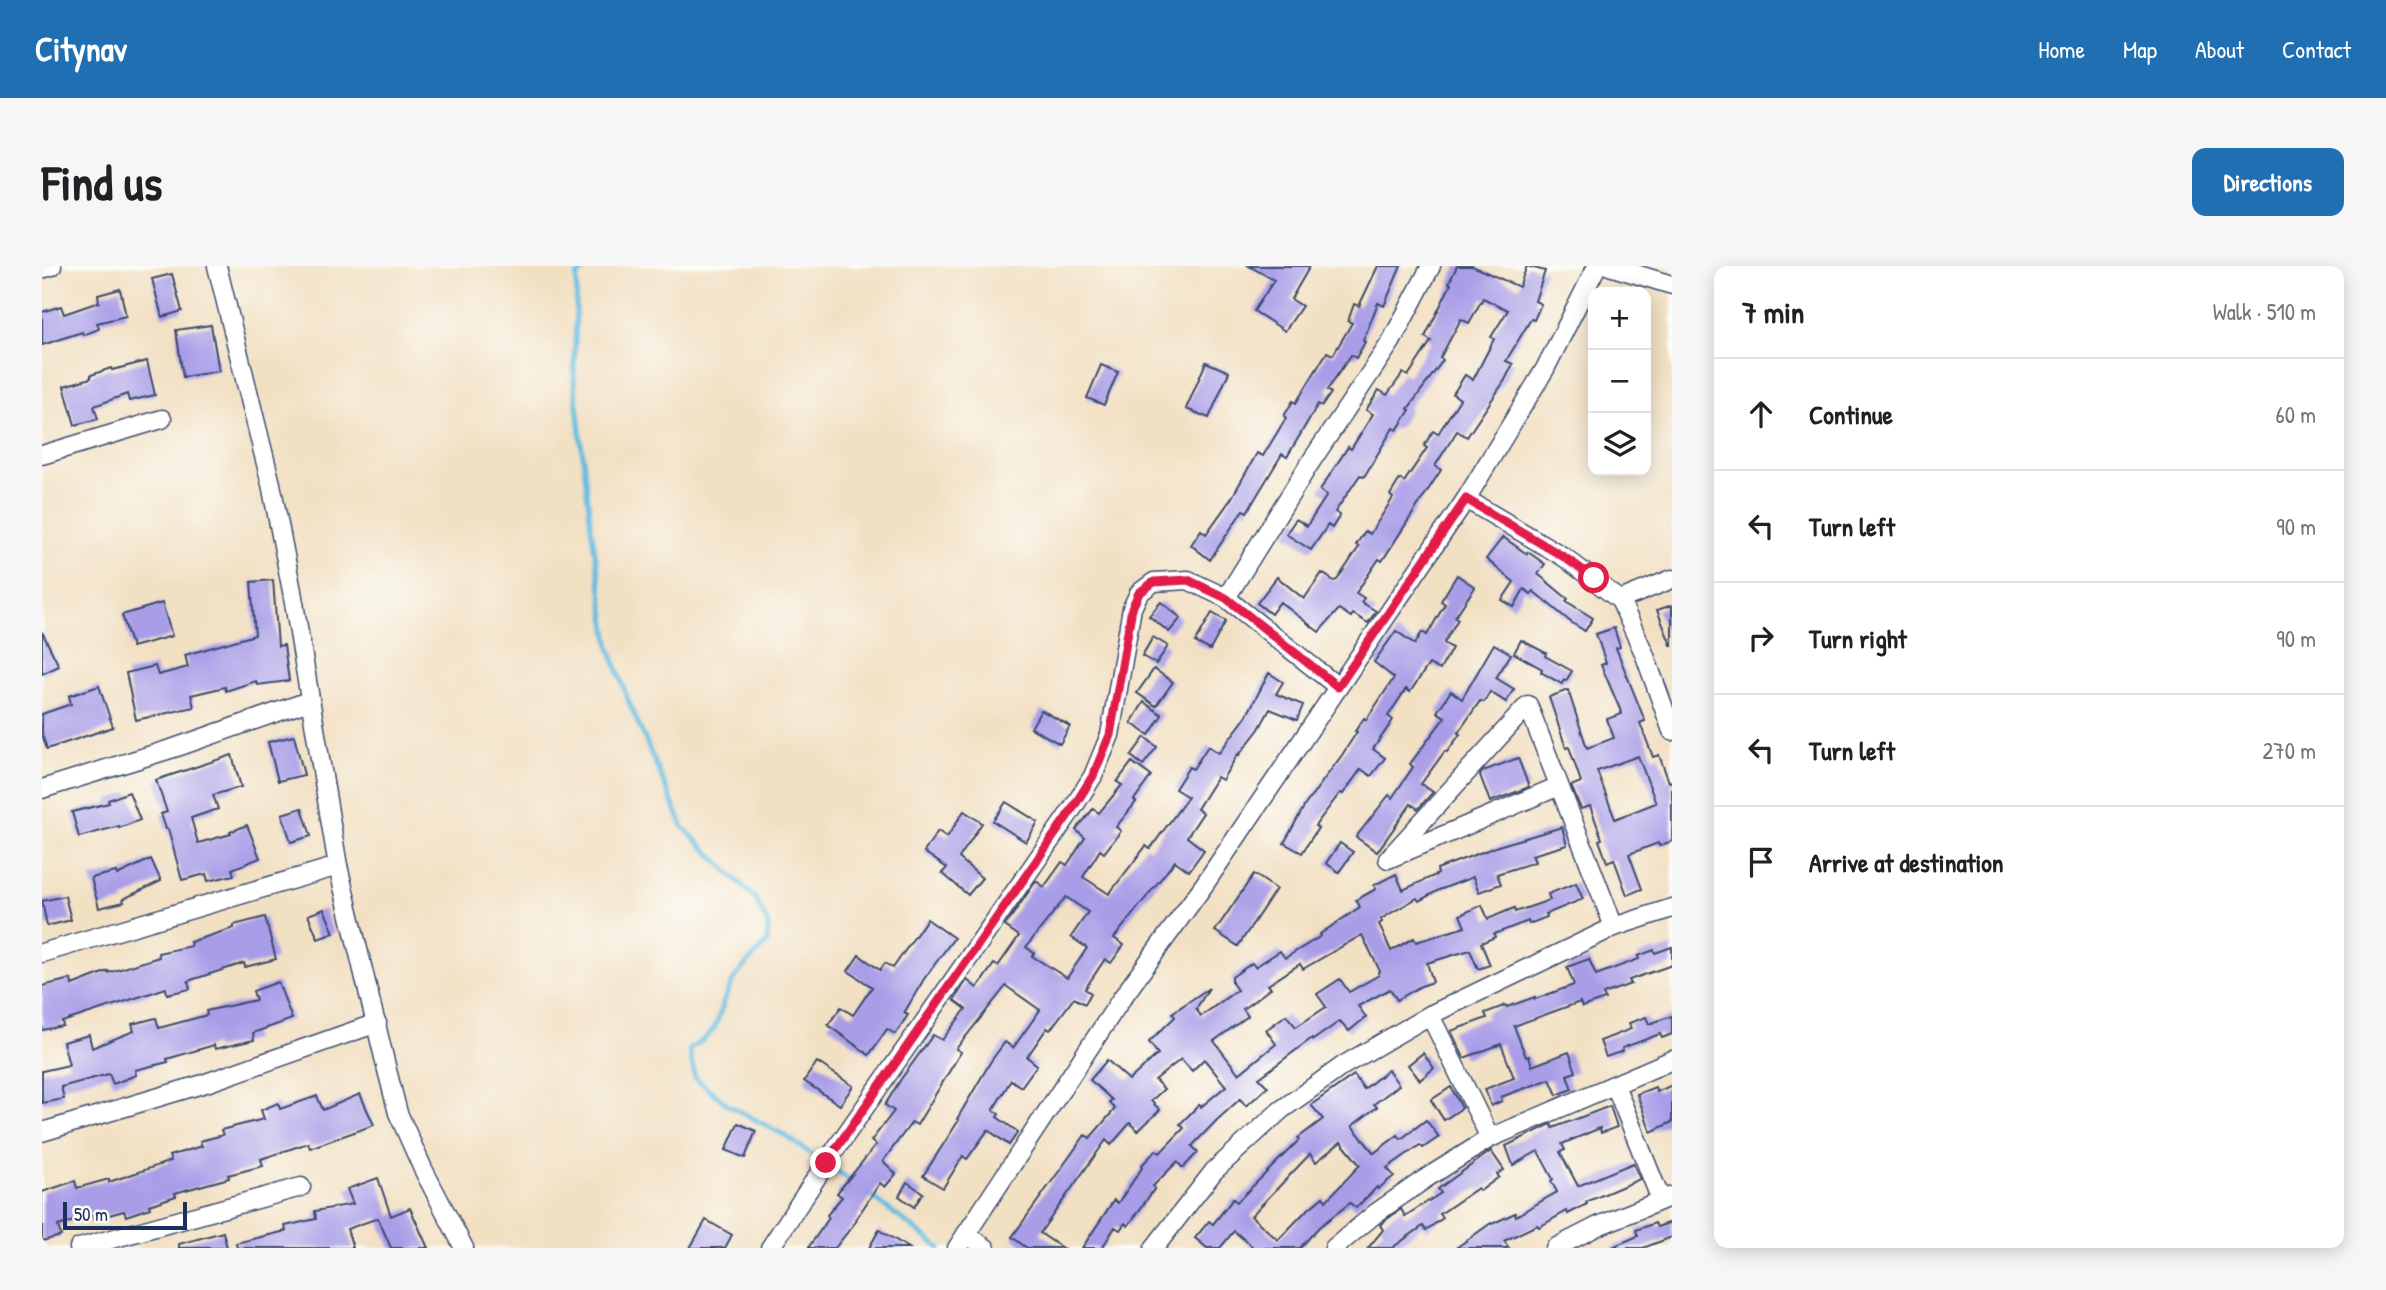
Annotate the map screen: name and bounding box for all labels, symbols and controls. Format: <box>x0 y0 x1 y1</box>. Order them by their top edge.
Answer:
text: Citynav <box>35 27 127 71</box>
text: Home <box>2038 33 2085 65</box>
text: Map <box>2123 33 2157 65</box>
text: About <box>2195 33 2244 65</box>
text: Contact <box>2282 33 2351 65</box>
button: Directions <box>2192 148 2344 216</box>
text: Find us <box>42 149 162 215</box>
map controls <box>1588 287 1651 476</box>
button: + <box>1588 287 1651 350</box>
text: 7 min <box>1742 292 1804 332</box>
text: Walk · 510 m <box>2213 296 2316 327</box>
button: − <box>1588 350 1651 413</box>
icon: ahead <box>1742 395 1780 433</box>
text: Continue <box>1809 397 1893 432</box>
text: 60 m <box>2276 399 2316 430</box>
button: layers <box>1588 413 1651 476</box>
icon: left <box>1742 507 1780 545</box>
text: Turn left <box>1809 509 1895 544</box>
text: 90 m <box>2276 511 2316 542</box>
route start <box>1578 562 1609 593</box>
icon: right <box>1742 619 1780 657</box>
text: Turn right <box>1809 621 1907 656</box>
text: 90 m <box>2276 623 2316 654</box>
icon: left <box>1742 731 1780 769</box>
text: Turn left <box>1809 733 1895 768</box>
text: 270 m <box>2263 735 2316 766</box>
icon: arrive <box>1742 843 1780 881</box>
text: Arrive at destination <box>1809 845 2004 880</box>
route end <box>810 1147 841 1178</box>
scale bar <box>63 1199 187 1231</box>
text: 50 m <box>74 1201 108 1227</box>

